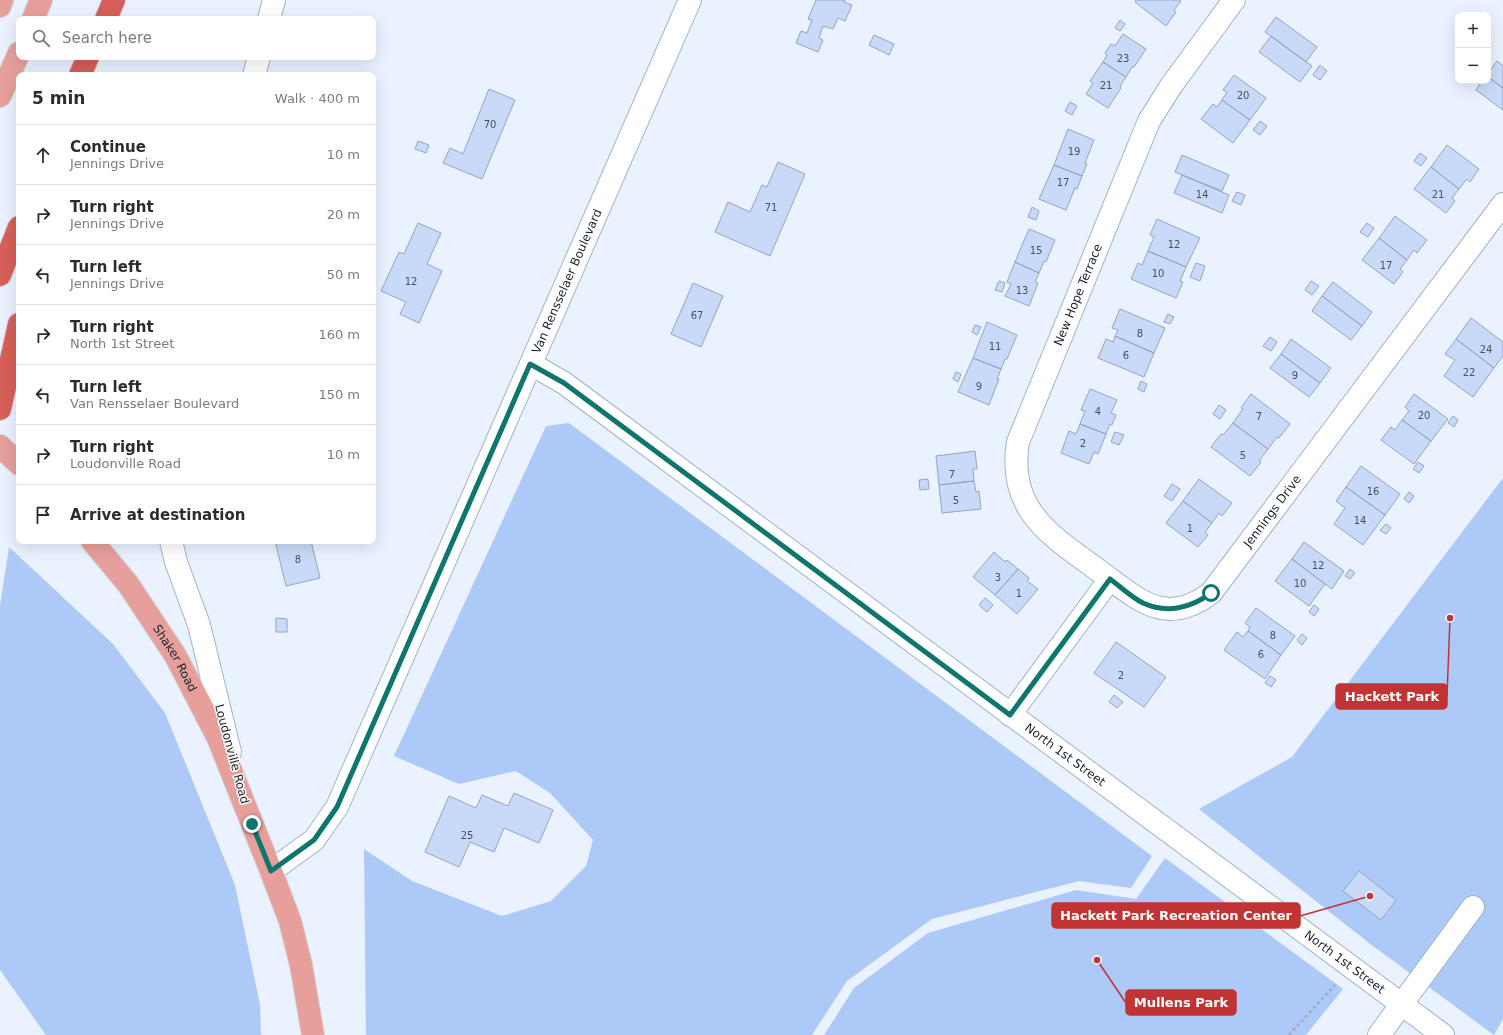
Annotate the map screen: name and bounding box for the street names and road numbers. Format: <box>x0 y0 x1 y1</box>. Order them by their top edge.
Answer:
street label: Van Rensselaer Boulevard <box>529 207 605 356</box>
street label: New Hope Terrace <box>1051 242 1105 348</box>
street label: Jennings Drive <box>1240 472 1304 551</box>
street label: Shaker Road <box>150 622 200 694</box>
street label: Loudonville Road <box>212 703 252 805</box>
street label: North 1st Street <box>1022 720 1108 789</box>
street label: North 1st Street <box>1302 928 1388 997</box>

